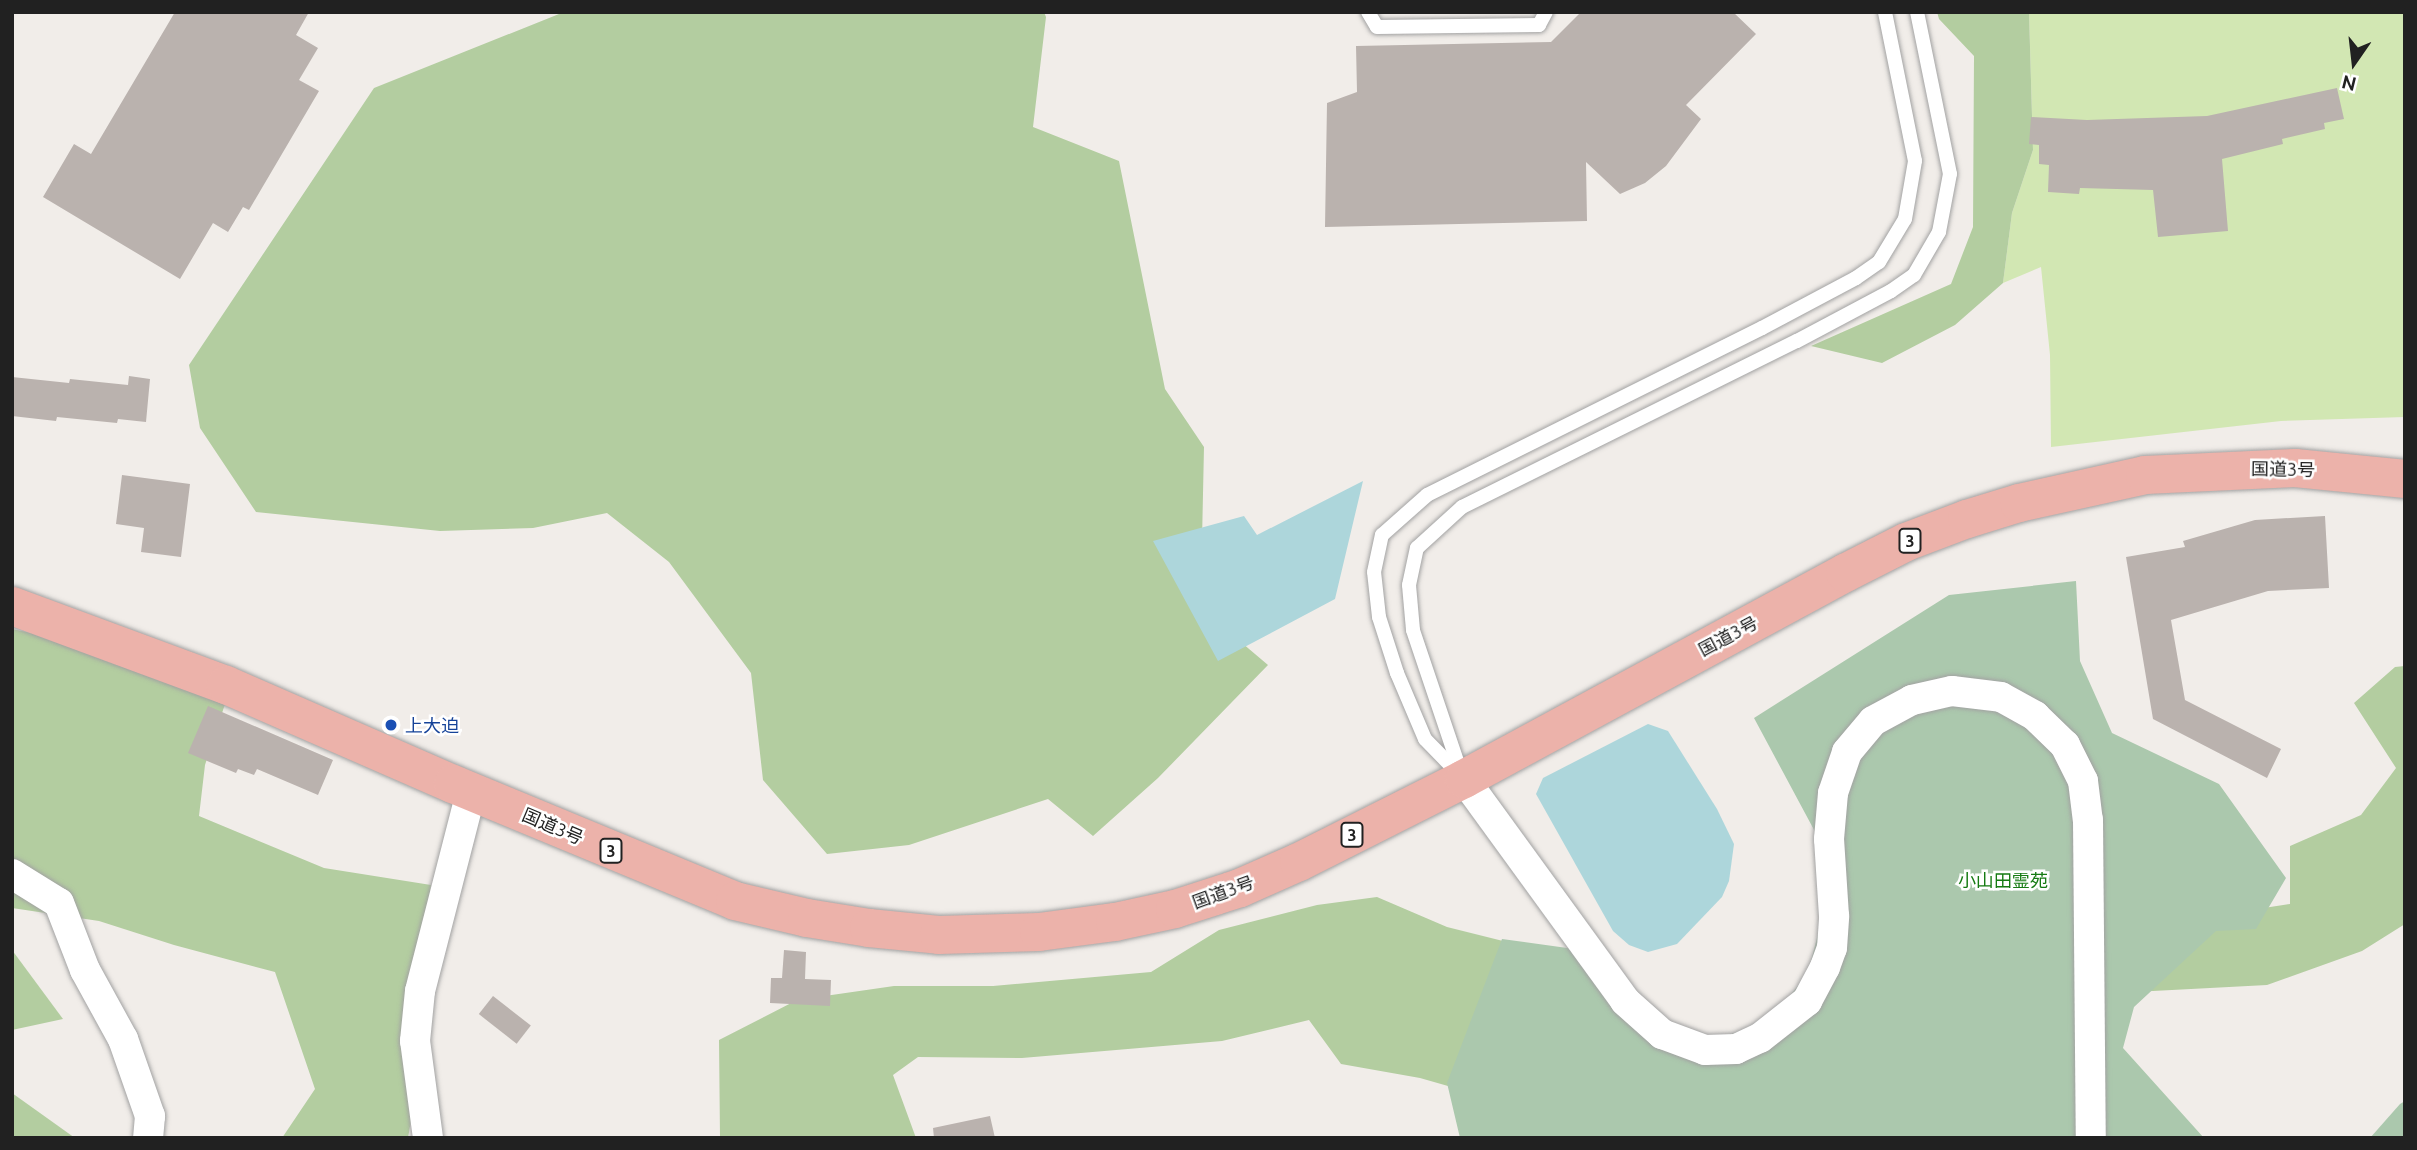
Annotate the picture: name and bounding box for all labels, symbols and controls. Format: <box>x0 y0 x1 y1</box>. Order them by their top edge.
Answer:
north arrow <box>2319 28 2389 98</box>
text: N <box>2339 71 2358 96</box>
street label: 国道3号 <box>2251 458 2315 480</box>
road number: 3 <box>1898 528 1922 554</box>
street label: 国道3号 <box>1695 611 1761 661</box>
place label: 上大迫 <box>405 714 459 736</box>
marker: 上大迫 <box>383 717 399 733</box>
street label: 国道3号 <box>519 804 587 848</box>
road number: 3 <box>1340 822 1364 848</box>
road number: 3 <box>599 838 623 864</box>
park label: 小山田霊苑 <box>1958 869 2048 891</box>
street label: 国道3号 <box>1189 871 1257 913</box>

